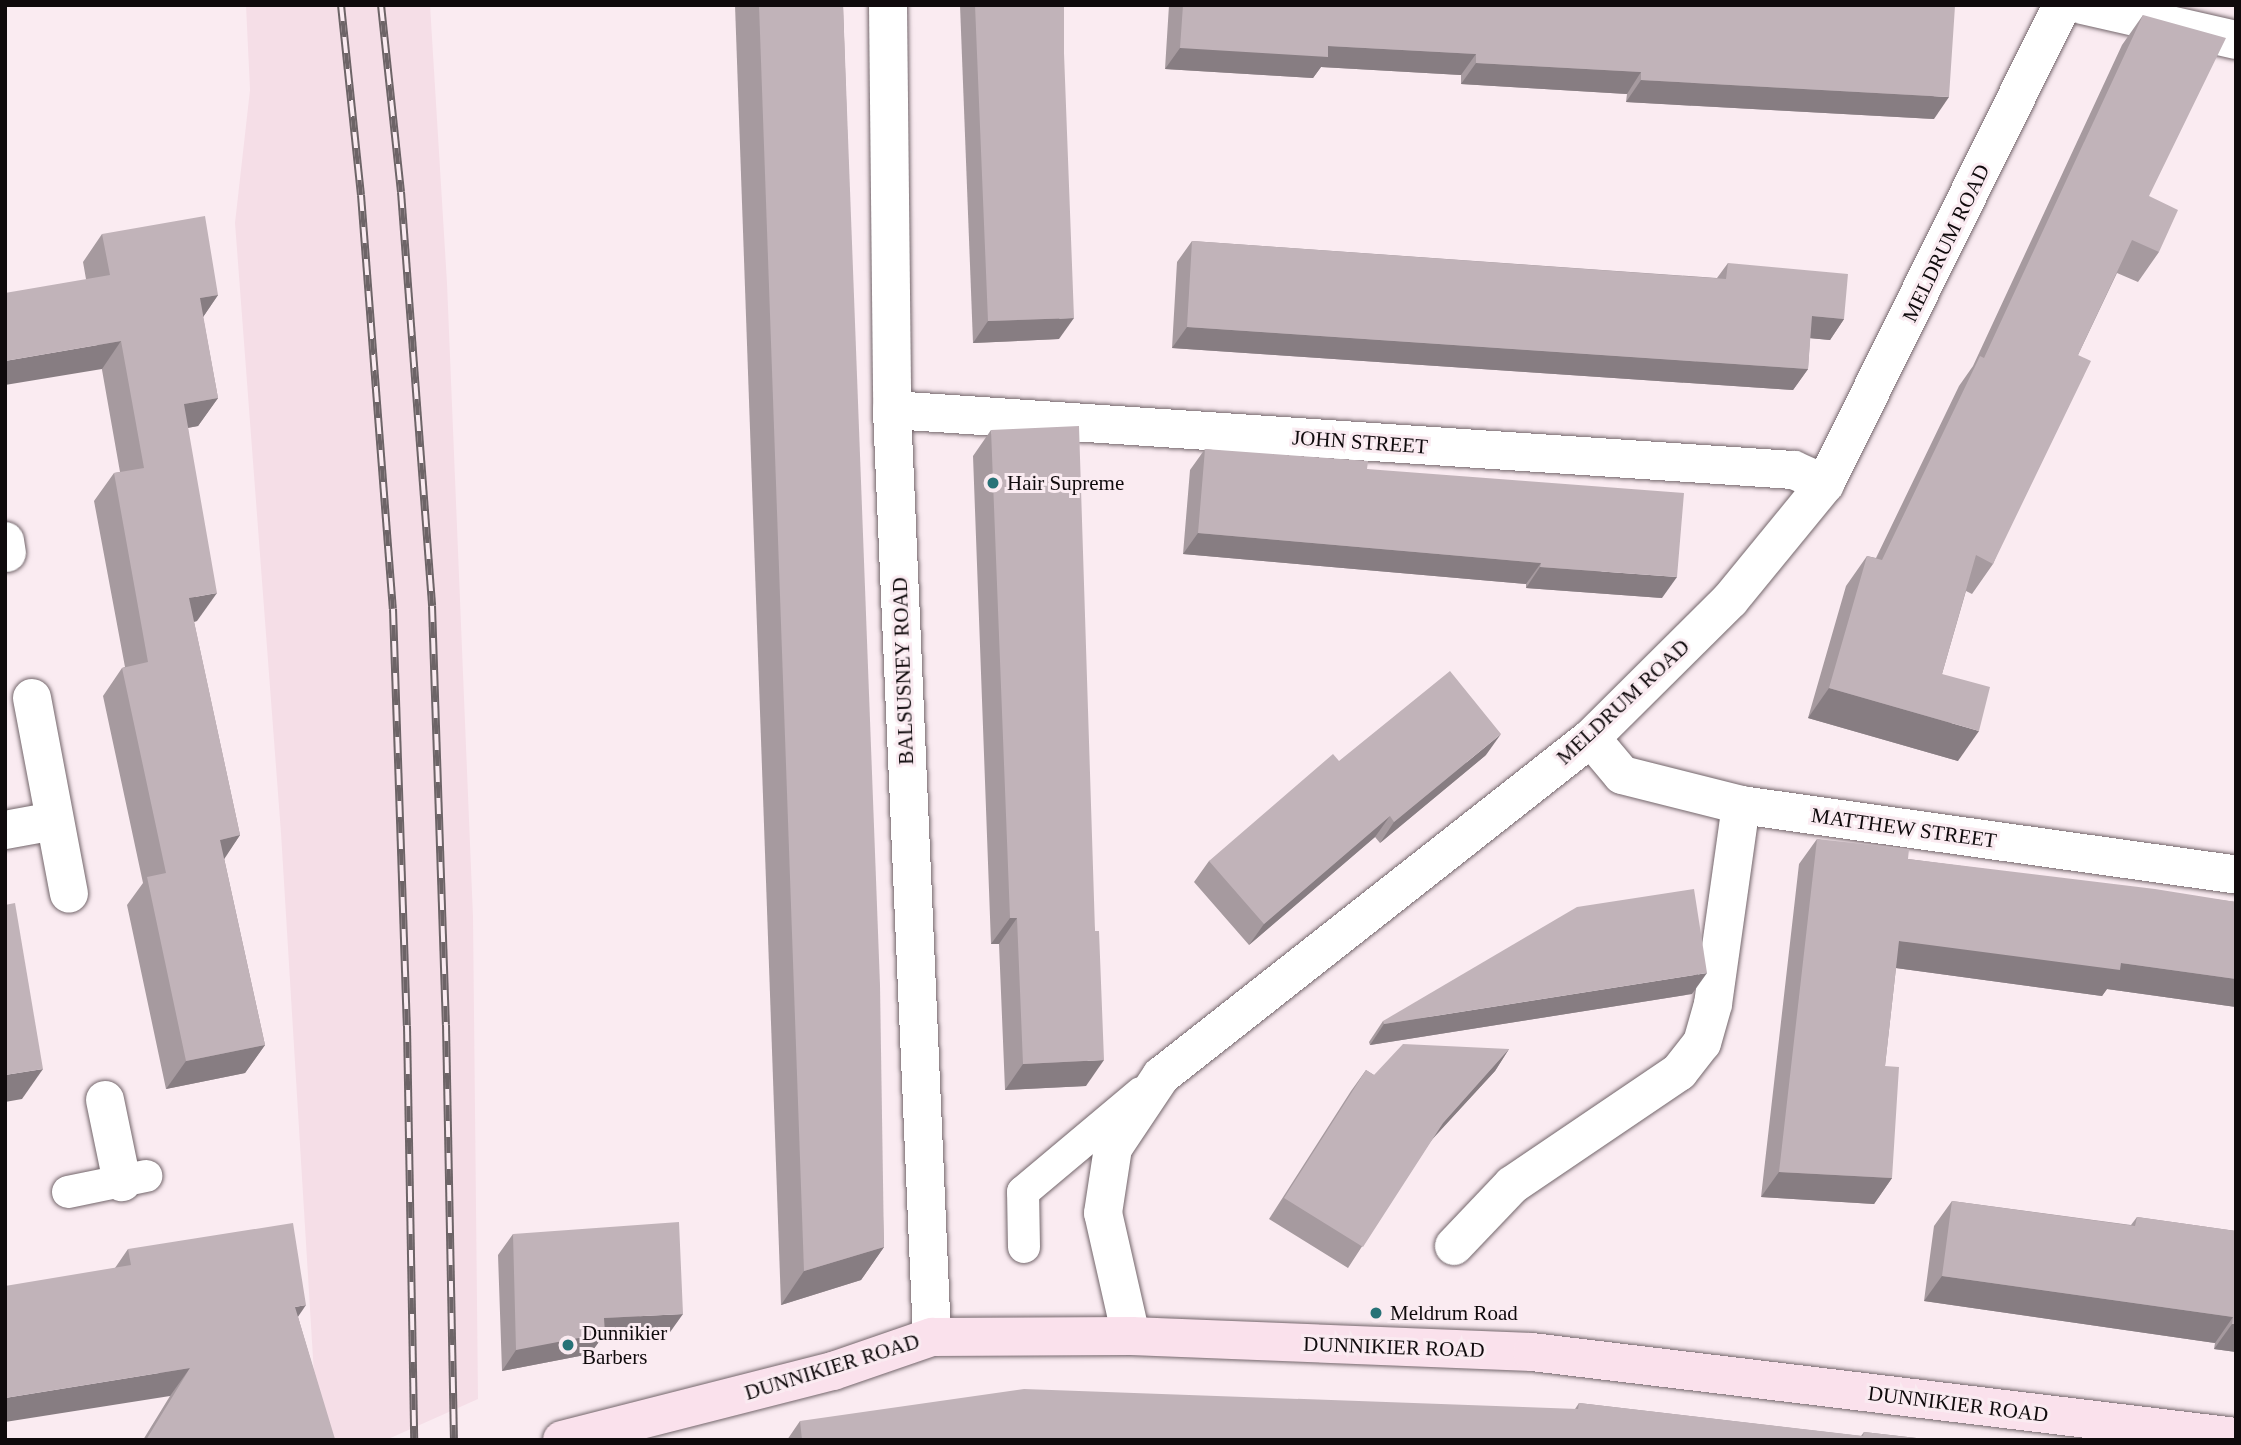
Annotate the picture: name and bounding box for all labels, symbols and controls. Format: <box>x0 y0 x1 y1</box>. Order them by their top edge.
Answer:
street label: MELDRUM ROAD <box>1897 160 1995 326</box>
street label: JOHN STREET <box>1291 425 1429 459</box>
place label: Hair Supreme <box>1007 470 1124 496</box>
marker: Hair Supreme <box>985 475 1001 491</box>
street label: BALSUSNEY ROAD <box>887 576 919 766</box>
street label: MELDRUM ROAD <box>1551 634 1695 770</box>
street label: MATTHEW STREET <box>1810 802 1998 854</box>
place label: Meldrum Road <box>1390 1300 1518 1326</box>
marker: Meldrum Road <box>1368 1305 1384 1321</box>
place label: Dunnikier Barbers <box>582 1320 667 1370</box>
street label: DUNNIKIER ROAD <box>742 1328 922 1406</box>
street label: DUNNIKIER ROAD <box>1303 1331 1485 1363</box>
marker: Dunnikier Barbers <box>560 1337 576 1353</box>
street label: DUNNIKIER ROAD <box>1866 1380 2050 1428</box>

